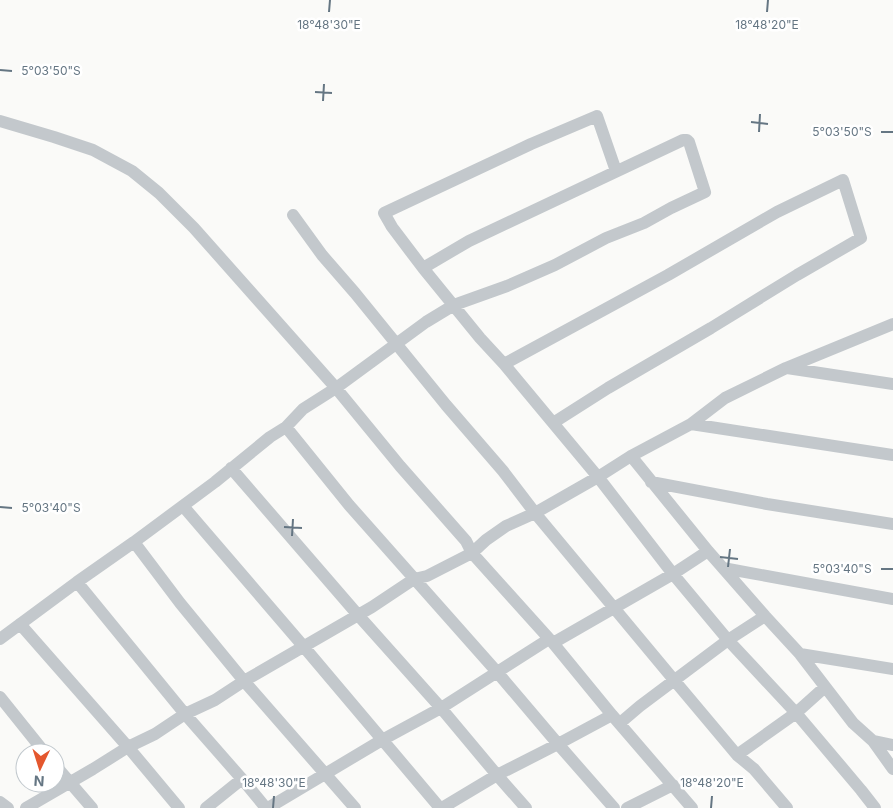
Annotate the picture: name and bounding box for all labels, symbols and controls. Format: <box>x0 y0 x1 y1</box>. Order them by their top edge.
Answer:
text: 18°48'30"E <box>297 17 361 32</box>
text: 18°48'20"E <box>735 17 799 32</box>
text: 5°03'50"S <box>21 63 81 78</box>
text: 5°03'50"S <box>812 124 872 139</box>
text: 5°03'40"S <box>21 500 81 515</box>
text: 5°03'40"S <box>812 561 872 576</box>
north arrow <box>15 743 65 793</box>
text: N <box>33 773 45 790</box>
text: 18°48'30"E <box>242 775 306 790</box>
text: 18°48'20"E <box>680 775 744 790</box>

